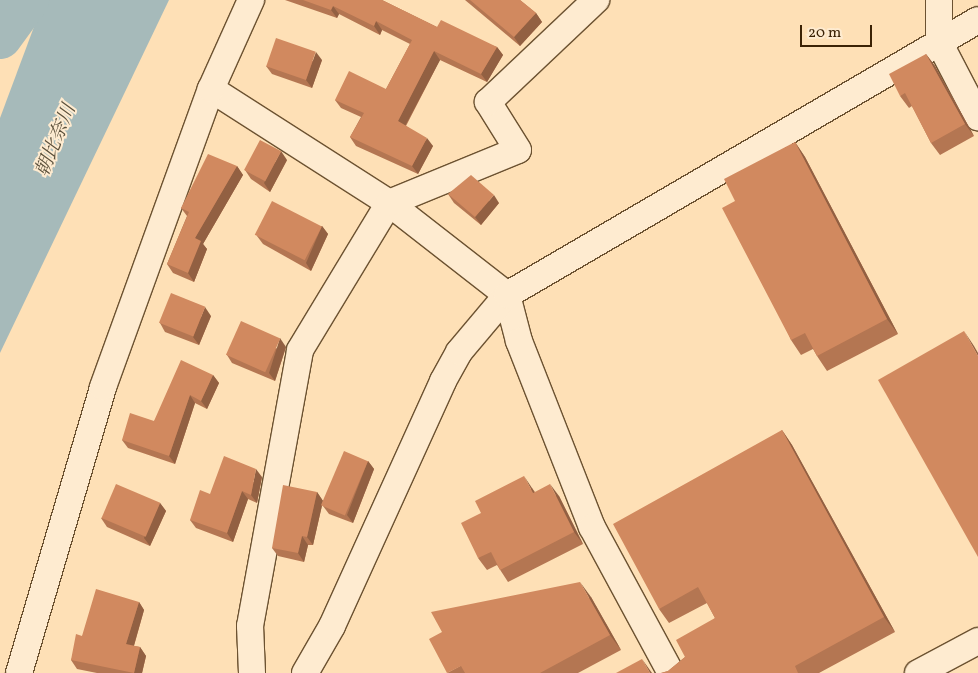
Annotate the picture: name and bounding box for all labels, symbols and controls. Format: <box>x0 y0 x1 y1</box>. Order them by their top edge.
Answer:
scale bar <box>803 15 876 47</box>
text: 20 m <box>808 23 841 44</box>
water label: 朝比奈川 <box>32 101 82 181</box>

